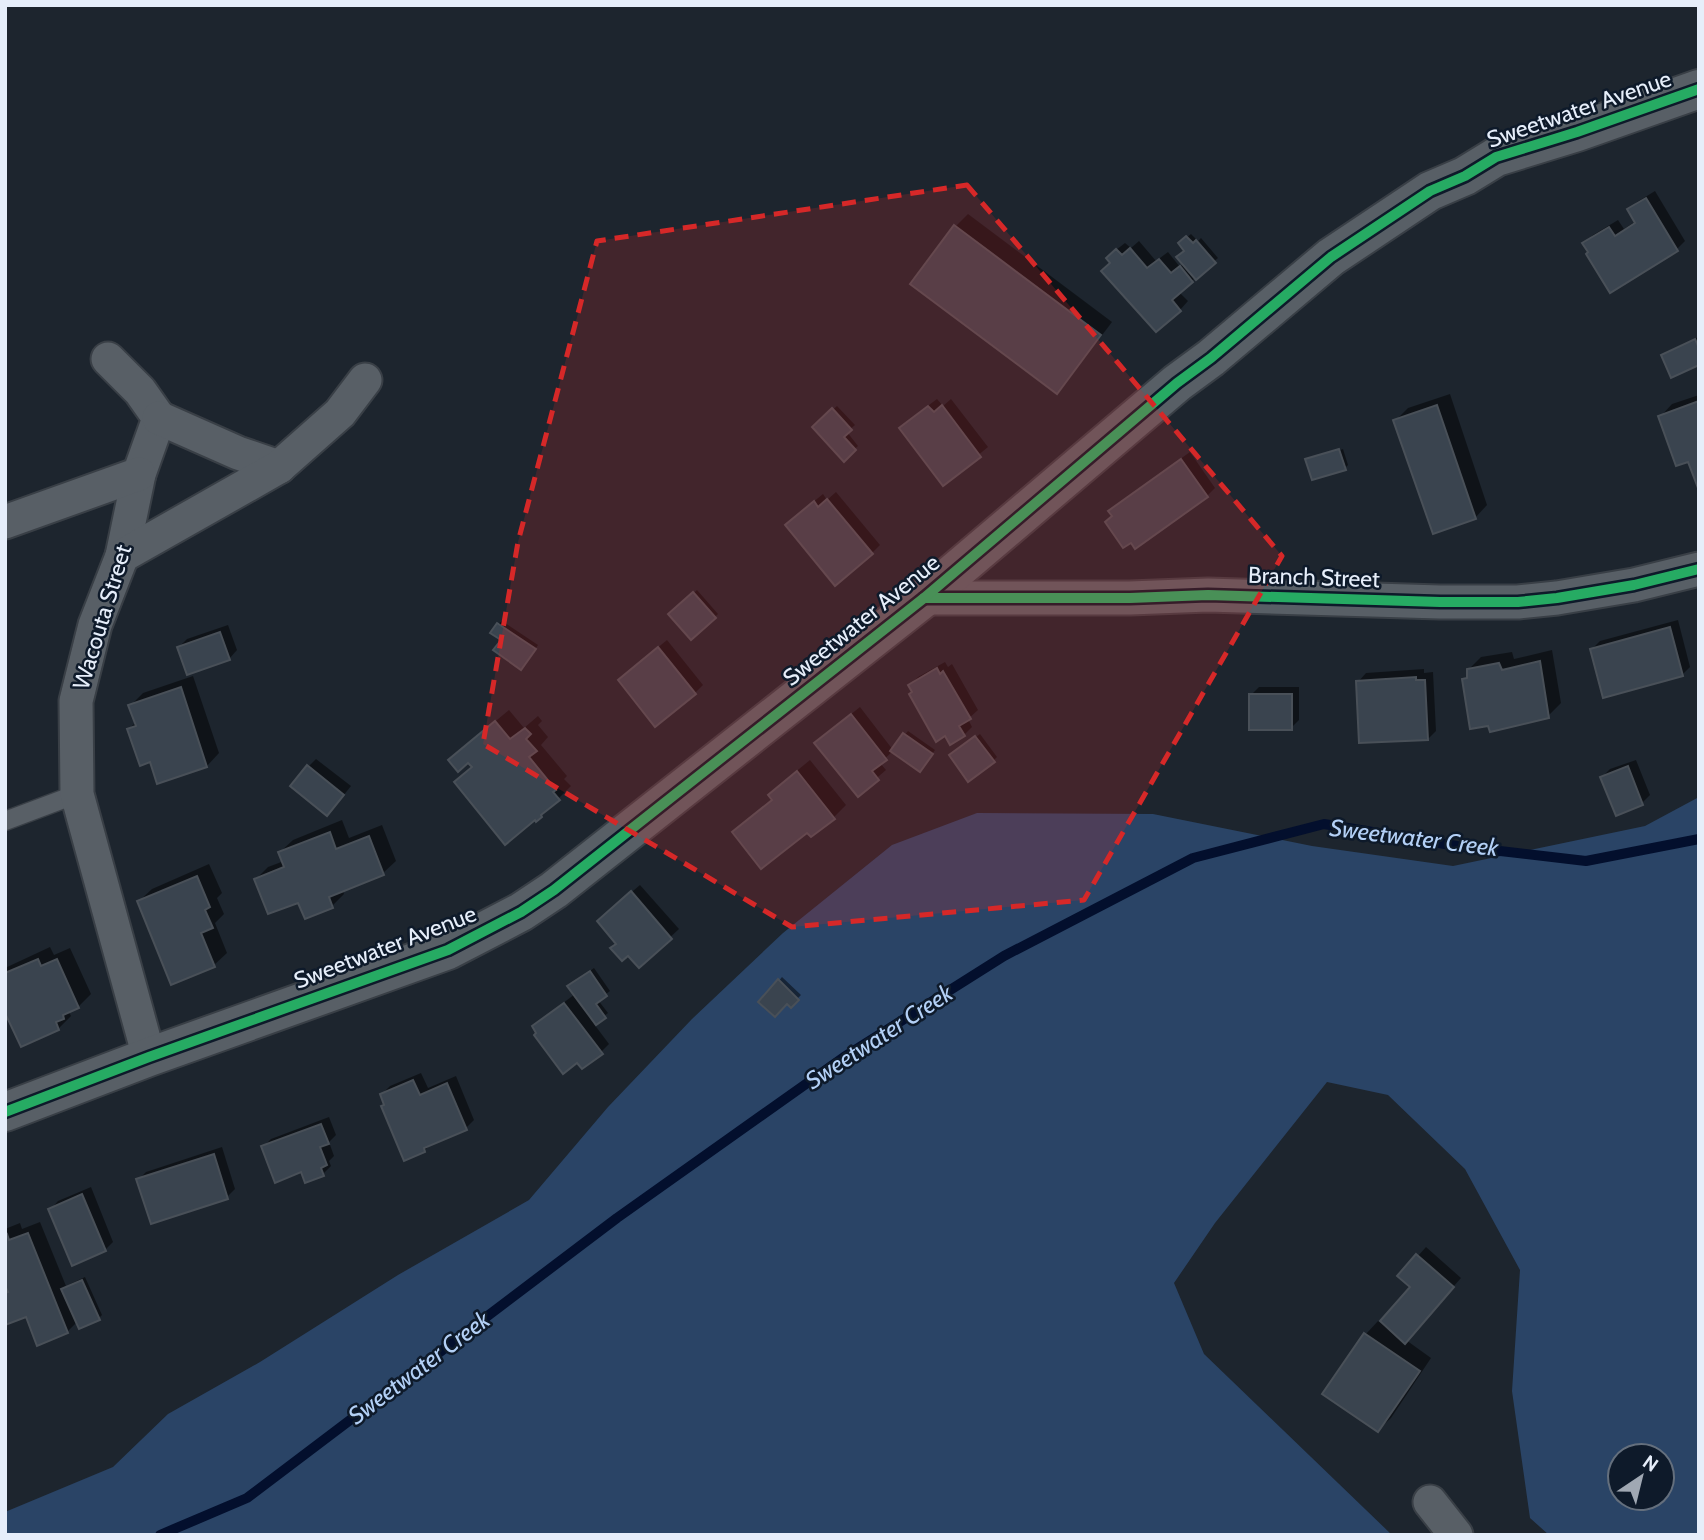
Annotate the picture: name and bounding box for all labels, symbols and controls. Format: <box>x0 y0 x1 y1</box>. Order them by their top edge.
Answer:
street label: Sweetwater Avenue <box>1483 64 1675 154</box>
street label: Wacouta Street <box>67 541 137 693</box>
street label: Sweetwater Avenue <box>777 548 945 692</box>
street label: Branch Street <box>1248 561 1381 593</box>
water label: Sweetwater Creek <box>1328 813 1501 862</box>
street label: Sweetwater Avenue <box>290 899 480 995</box>
water label: Sweetwater Creek <box>800 978 958 1095</box>
water label: Sweetwater Creek <box>342 1304 496 1430</box>
north arrow <box>1606 1442 1676 1512</box>
text: N <box>1638 1450 1663 1477</box>

